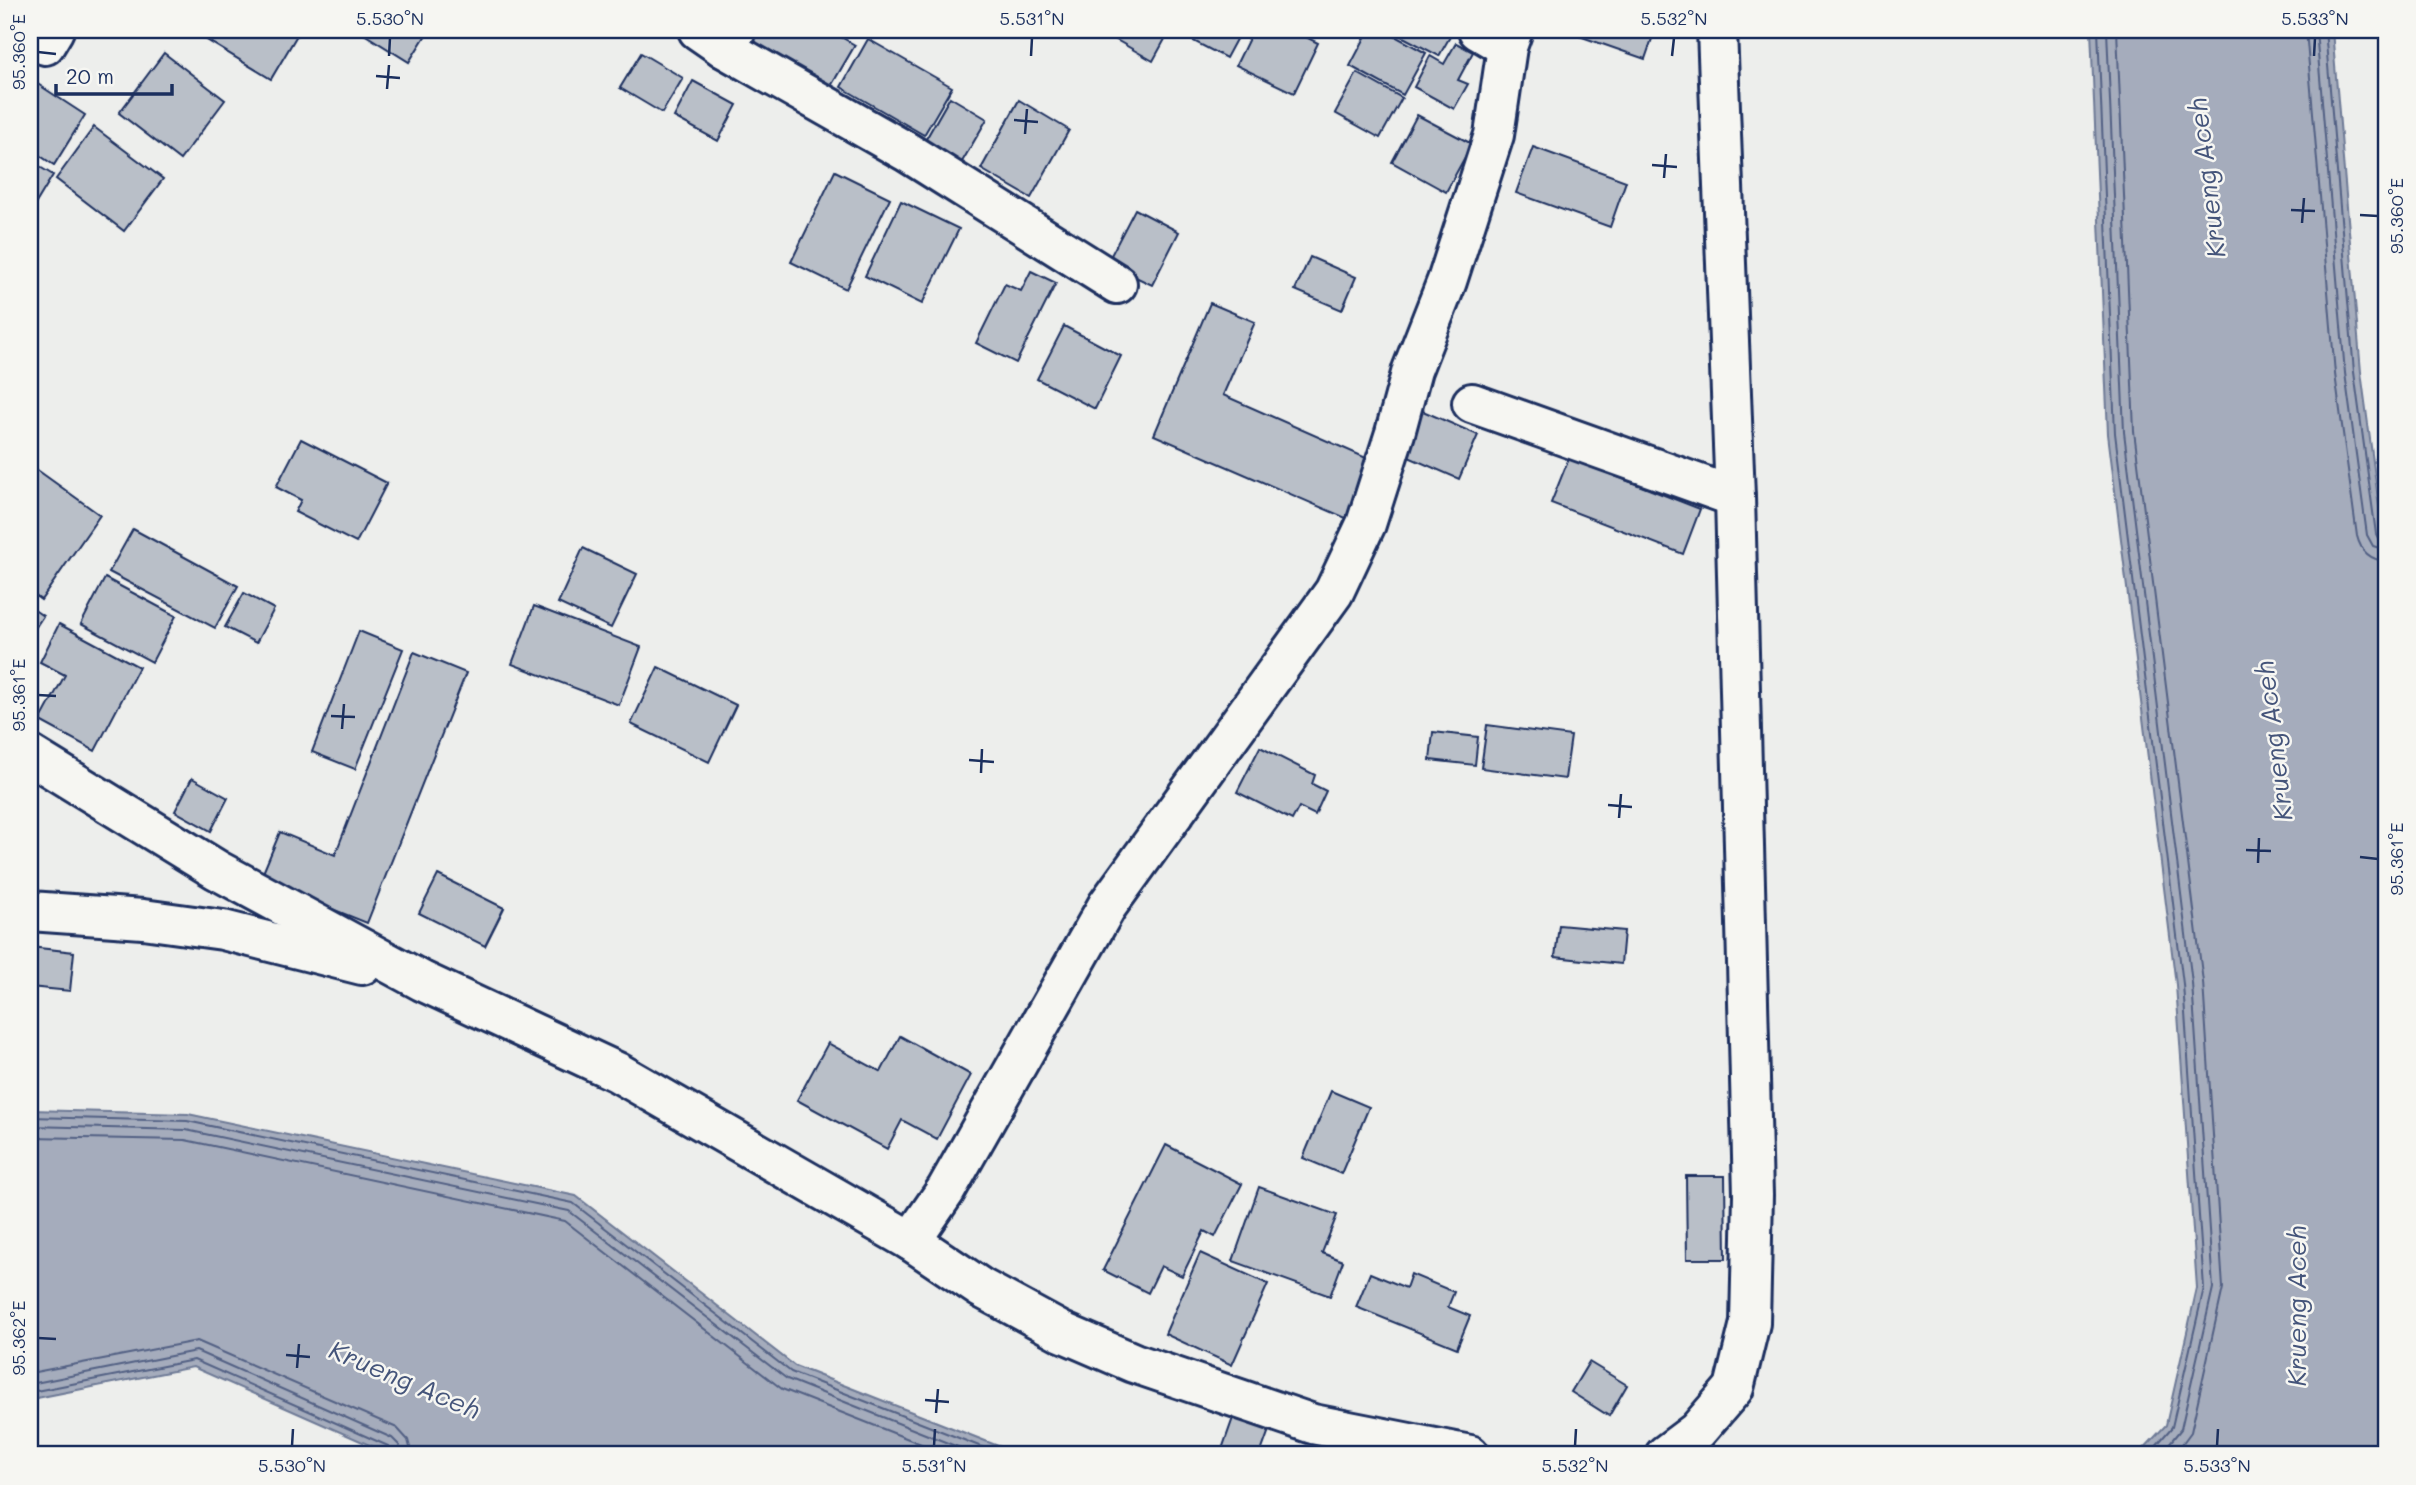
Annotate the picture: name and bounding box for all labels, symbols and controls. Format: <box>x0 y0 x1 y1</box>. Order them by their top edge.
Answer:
text: 5.530°N <box>356 6 424 30</box>
text: 5.531°N <box>999 6 1065 30</box>
text: 5.532°N <box>1640 6 1708 30</box>
text: 5.533°N <box>2281 6 2349 30</box>
text: 95.360°E <box>6 14 30 90</box>
scale bar <box>56 52 172 96</box>
text: 20 m <box>66 62 114 89</box>
water label: Krueng Aceh <box>2179 96 2233 260</box>
text: 95.360°E <box>2384 178 2408 254</box>
text: 95.361°E <box>6 658 30 732</box>
water label: Krueng Aceh <box>2246 659 2300 823</box>
text: 95.361°E <box>2384 822 2408 896</box>
water label: Krueng Aceh <box>2279 1226 2313 1387</box>
text: 95.362°E <box>6 1300 30 1376</box>
water label: Krueng Aceh <box>324 1332 486 1426</box>
text: 5.530°N <box>258 1453 326 1477</box>
text: 5.531°N <box>901 1453 967 1477</box>
text: 5.532°N <box>1541 1453 1609 1477</box>
text: 5.533°N <box>2183 1453 2251 1477</box>

